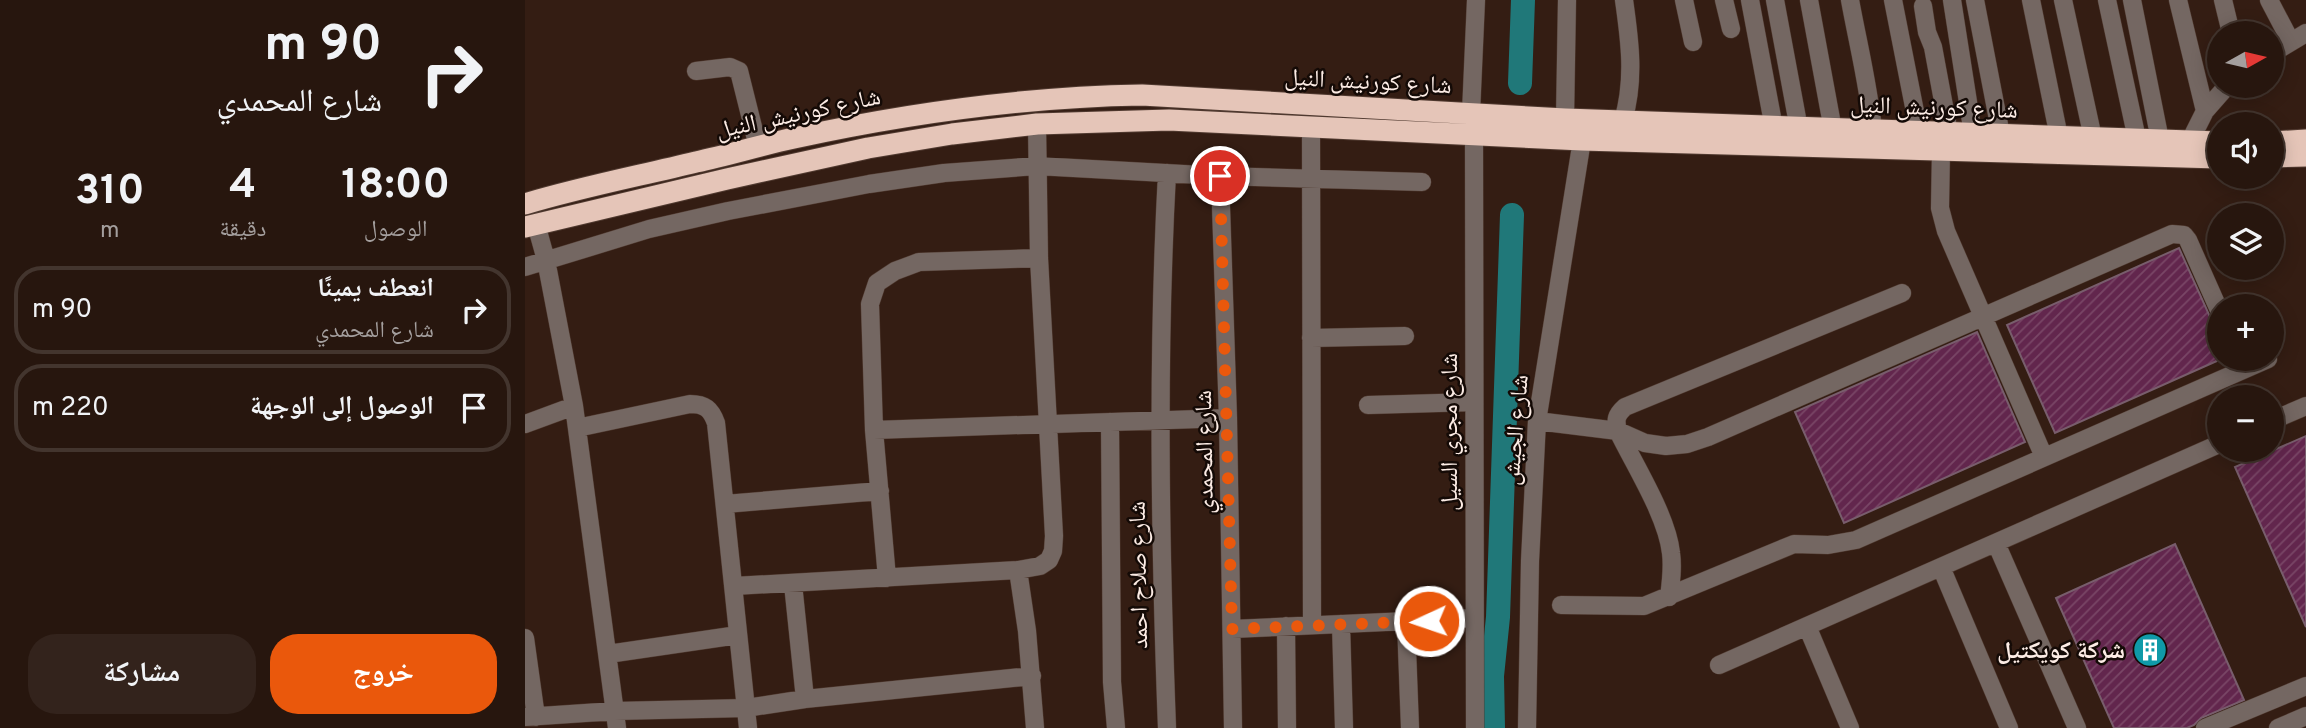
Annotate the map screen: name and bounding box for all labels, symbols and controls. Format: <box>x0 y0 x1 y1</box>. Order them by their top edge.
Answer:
text: 90 m <box>264 16 382 78</box>
north arrow <box>2207 21 2284 98</box>
map controls <box>2207 21 2284 462</box>
icon: right <box>406 28 497 119</box>
street label: شارع كورنيش النيل <box>1283 64 1452 102</box>
text: شارع المحمدي <box>217 83 382 123</box>
street label: شارع كورنيش النيل <box>713 83 884 147</box>
street label: شارع كورنيش النيل <box>1850 91 2018 127</box>
button: sound <box>2207 112 2284 189</box>
pin <box>1190 146 1250 206</box>
icon: arrive <box>1201 157 1239 195</box>
text: 4 <box>229 160 256 213</box>
text: 18:00 <box>341 160 450 213</box>
text: 310 <box>75 166 145 219</box>
button: layers <box>2207 203 2284 280</box>
text: دقيقة <box>219 216 266 245</box>
text: الوصول <box>364 216 427 245</box>
text: m <box>100 217 120 246</box>
text: انعطف يمينًا <box>317 273 434 306</box>
icon: right <box>455 291 493 329</box>
text: 90 m <box>32 294 92 327</box>
button: + <box>2207 294 2284 371</box>
text: شارع المحمدي <box>315 317 434 346</box>
street label: شارع مجري السيل <box>1436 353 1468 511</box>
street label: شارع الجيش <box>1497 374 1537 487</box>
button: − <box>2207 385 2284 462</box>
icon: arrive <box>455 389 493 427</box>
street label: شارع المحمدي <box>1190 390 1224 514</box>
text: الوصول إلى الوجهة <box>250 391 434 424</box>
text: 220 m <box>32 392 109 425</box>
street label: شارع صلاح احمد <box>1124 501 1156 649</box>
position arrow <box>1392 584 1466 658</box>
building icon: شركة كويكتيل <box>2131 631 2169 669</box>
button: مشاركة <box>28 634 256 714</box>
button: خروج <box>270 634 497 714</box>
place label: شركة كويكتيل <box>1997 637 2125 667</box>

